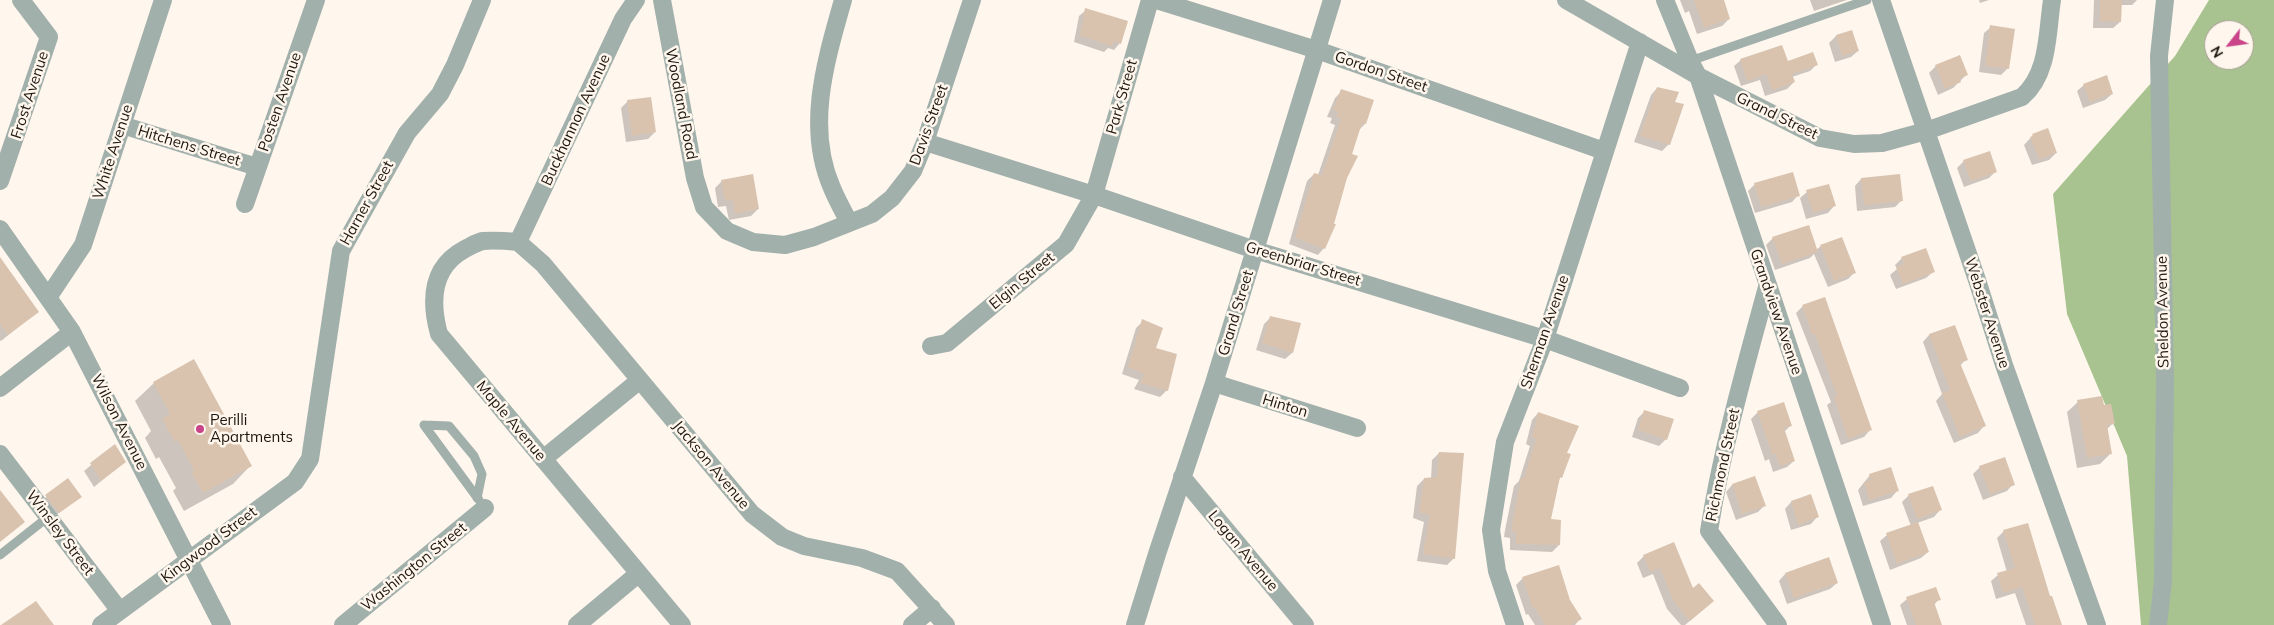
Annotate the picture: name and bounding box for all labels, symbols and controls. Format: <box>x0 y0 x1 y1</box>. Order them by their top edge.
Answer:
north arrow <box>2204 20 2254 70</box>
text: N <box>2206 43 2227 61</box>
street label: Woodland Road <box>661 47 701 161</box>
street label: Gordon Street <box>1332 48 1430 96</box>
street label: Frost Avenue <box>7 49 53 141</box>
street label: Posten Avenue <box>255 50 305 154</box>
street label: Buckhannon Avenue <box>538 51 614 189</box>
street label: Park Street <box>1103 58 1141 136</box>
street label: Davis Street <box>906 82 952 168</box>
street label: Grand Street <box>1733 89 1821 143</box>
street label: White Avenue <box>89 102 137 202</box>
street label: Hitchens Street <box>136 122 242 170</box>
street label: Harner Street <box>336 158 398 248</box>
street label: Greenbriar Street <box>1243 238 1363 290</box>
street label: Grandview Avenue <box>1746 247 1806 377</box>
street label: Elgin Street <box>986 249 1058 313</box>
street label: Webster Avenue <box>1961 255 2013 371</box>
street label: Sheldon Avenue <box>2153 256 2173 368</box>
street label: Grand Street <box>1214 268 1258 358</box>
street label: Sherman Avenue <box>1517 273 1573 391</box>
street label: Wilson Avenue <box>87 371 151 473</box>
street label: Maple Avenue <box>472 377 550 465</box>
street label: Hinton <box>1260 391 1310 421</box>
street label: Richmond Street <box>1702 407 1744 523</box>
place label: Perilli Apartments <box>210 411 293 446</box>
street label: Jackson Avenue <box>669 417 753 513</box>
marker: Perilli Apartments <box>194 423 206 435</box>
street label: Winsley Street <box>22 487 98 579</box>
street label: Kingwood Street <box>158 503 260 587</box>
street label: Logan Avenue <box>1204 507 1282 595</box>
street label: Washington Street <box>358 519 470 615</box>

